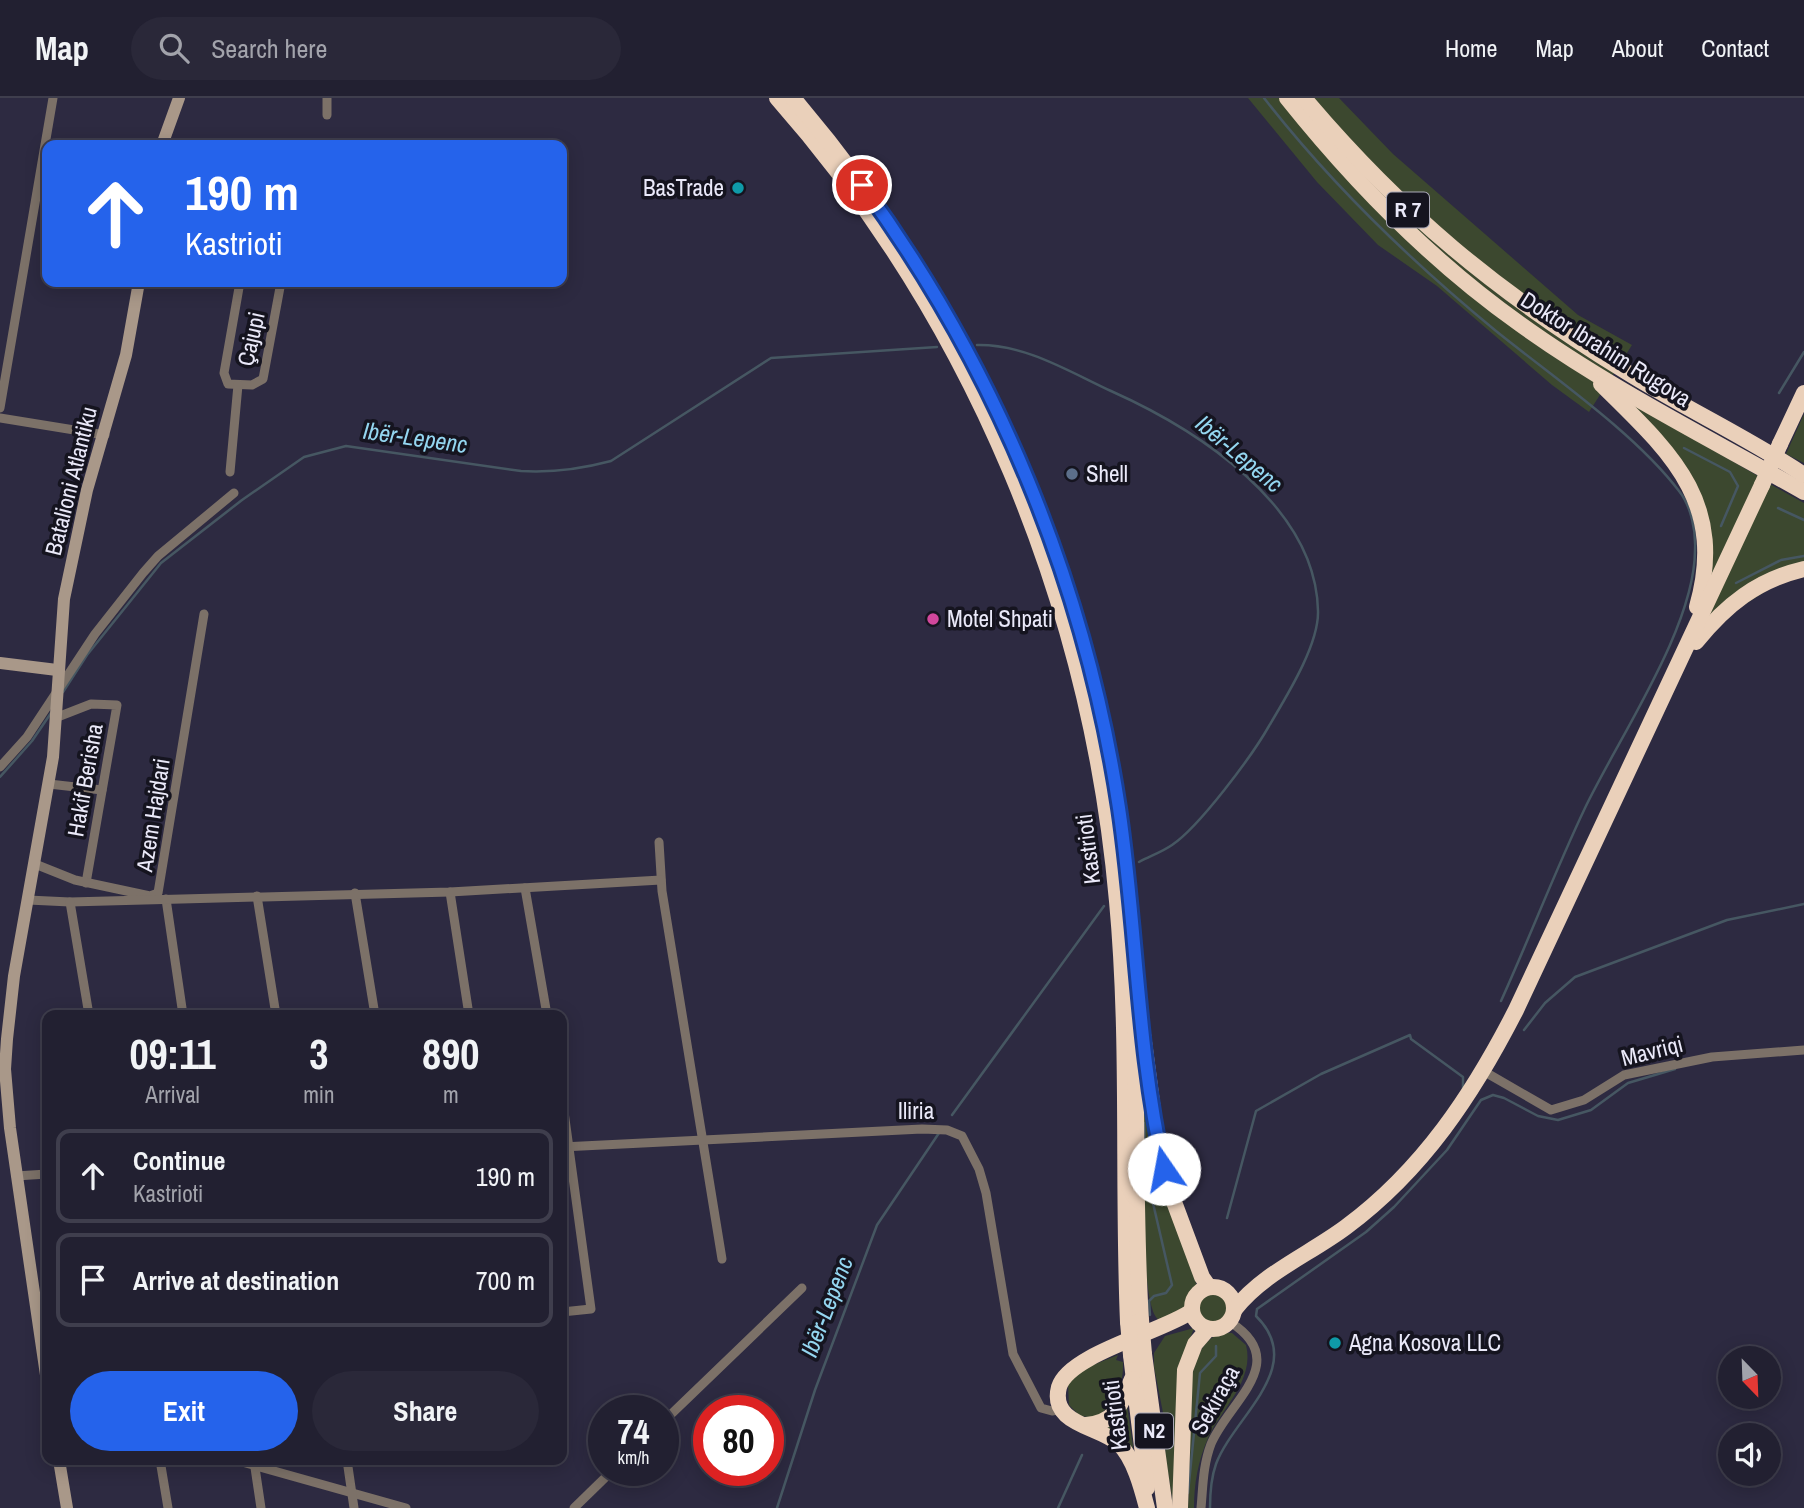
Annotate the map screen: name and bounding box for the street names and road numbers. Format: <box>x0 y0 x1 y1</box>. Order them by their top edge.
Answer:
road number: R 7 <box>1387 192 1429 228</box>
street label: Doktor Ibrahim Rugova <box>1515 284 1698 414</box>
street label: Çajupi <box>229 309 272 369</box>
street label: Batalioni Atlantiku <box>37 403 104 558</box>
street label: Hakif Berisha <box>59 720 110 839</box>
street label: Azem Hajdari <box>128 756 177 875</box>
street label: Kastrioti <box>1068 812 1107 886</box>
street label: Mavriqi <box>1618 1028 1686 1073</box>
street label: Iliria <box>898 1095 935 1126</box>
street label: Sekiraça <box>1183 1359 1246 1440</box>
street label: Kastrioti <box>1095 1378 1134 1452</box>
road number: N2 <box>1135 1414 1173 1448</box>

